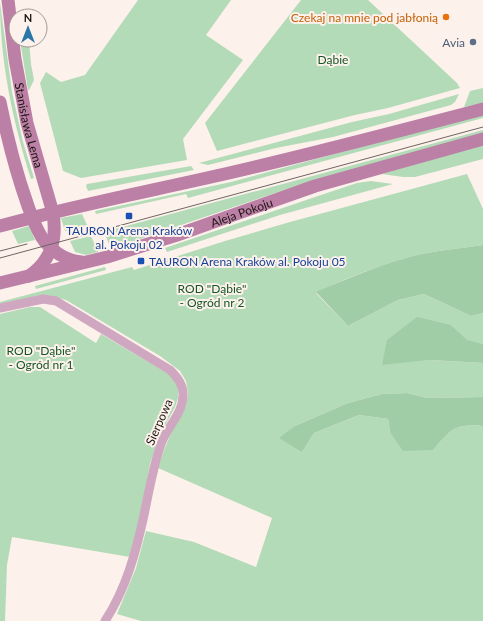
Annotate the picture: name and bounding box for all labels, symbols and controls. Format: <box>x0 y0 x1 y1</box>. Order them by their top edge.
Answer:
north arrow <box>8 8 48 48</box>
place label: Czekaj na mnie pod jabłonią <box>291 10 438 25</box>
text: N <box>24 11 32 24</box>
marker: Czekaj na mnie pod jabłonią <box>441 12 451 22</box>
place label: Avia <box>442 35 465 50</box>
marker: Avia <box>468 37 478 47</box>
park label: Dąbie <box>318 52 348 67</box>
street label: Stanisława Lema <box>12 81 47 169</box>
street label: Aleja Pokoju <box>208 194 275 230</box>
marker: TAURON Arena Kraków al. Pokoju 02 <box>124 211 134 221</box>
place label: TAURON Arena Kraków al. Pokoju 02 <box>66 223 193 252</box>
place label: TAURON Arena Kraków al. Pokoju 05 <box>149 254 346 269</box>
marker: TAURON Arena Kraków al. Pokoju 05 <box>136 256 146 266</box>
park label: ROD "Dąbie" - Ogród nr 2 <box>178 281 246 310</box>
park label: ROD "Dąbie" - Ogród nr 1 <box>7 343 75 372</box>
street label: Sierpowa <box>142 397 176 447</box>

